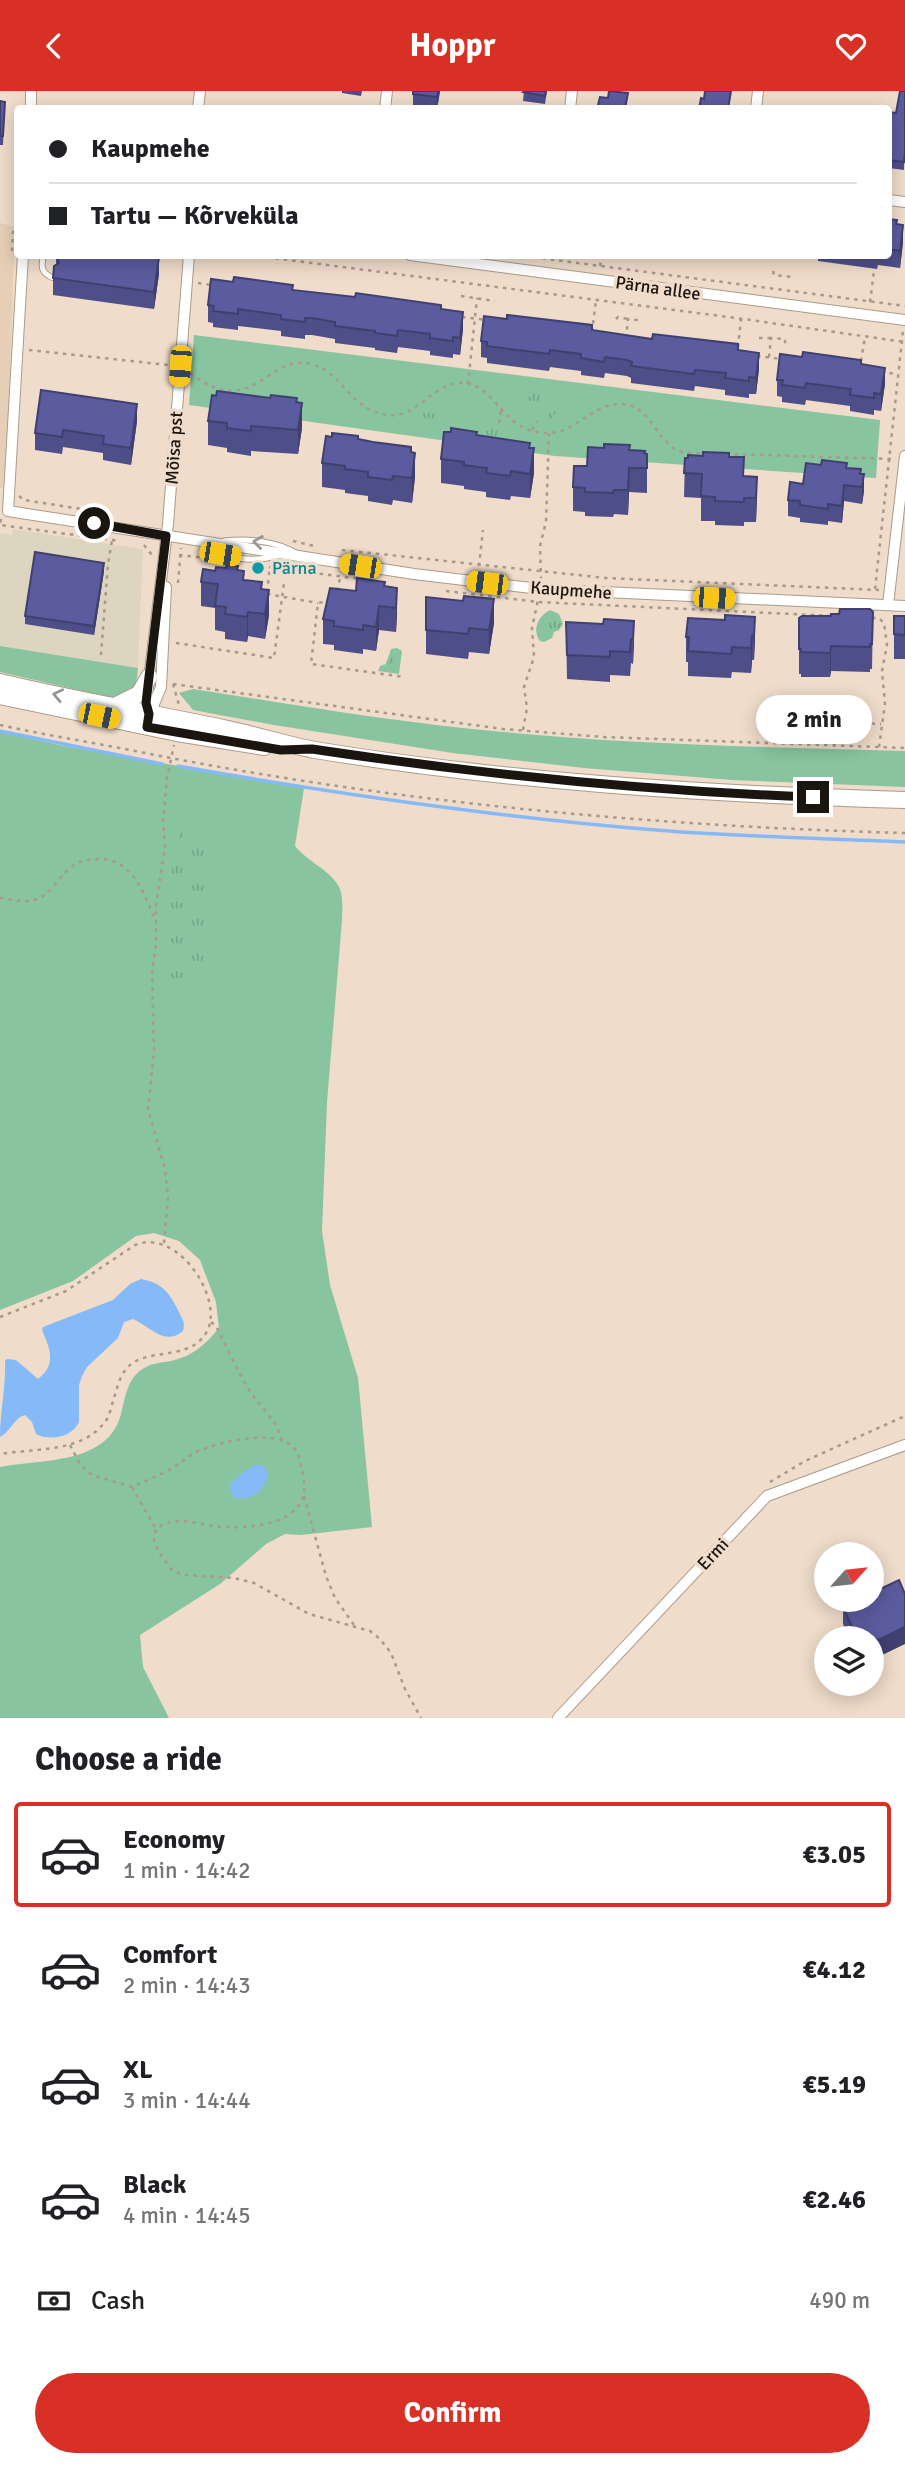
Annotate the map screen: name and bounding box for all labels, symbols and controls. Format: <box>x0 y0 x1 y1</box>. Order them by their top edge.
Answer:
text: Hoppr <box>410 26 495 65</box>
icon: back <box>35 27 73 65</box>
icon: heart <box>832 27 870 65</box>
text: Kaupmehe <box>91 133 210 165</box>
text: Tartu — Kõrveküla <box>91 200 299 232</box>
street label: Pärna allee <box>614 271 702 305</box>
car <box>169 344 192 388</box>
street label: Mõisa pst <box>160 411 188 485</box>
route start <box>78 507 110 539</box>
one-way arrow <box>252 535 264 550</box>
car <box>198 540 243 568</box>
car <box>338 552 383 580</box>
place label: Pärna <box>272 557 317 579</box>
marker: Pärna <box>250 560 266 576</box>
car <box>465 570 510 596</box>
street label: Kaupmehe <box>530 576 612 604</box>
car <box>693 586 736 610</box>
one-way arrow <box>52 688 64 703</box>
callout: 2 min <box>755 695 871 745</box>
car <box>77 701 122 731</box>
text: 2 min <box>786 705 842 734</box>
route end <box>797 781 829 813</box>
street label: Ermi <box>693 1533 733 1575</box>
north arrow <box>814 1542 884 1612</box>
map controls <box>814 1542 884 1696</box>
button: layers <box>814 1626 884 1696</box>
text: Choose a ride <box>35 1740 222 1779</box>
icon: car <box>39 1823 102 1886</box>
text: Economy <box>123 1824 225 1856</box>
text: €3.05 <box>802 1839 866 1871</box>
text: 1 min · 14:42 <box>123 1856 251 1885</box>
icon: car <box>39 1938 102 2001</box>
text: Comfort <box>123 1939 217 1971</box>
text: €4.12 <box>802 1954 866 1986</box>
text: 2 min · 14:43 <box>123 1971 251 2000</box>
icon: car <box>39 2053 102 2116</box>
text: XL <box>123 2054 153 2086</box>
text: €5.19 <box>802 2069 866 2101</box>
text: 3 min · 14:44 <box>123 2086 251 2115</box>
icon: car <box>39 2168 102 2231</box>
text: Black <box>123 2169 186 2201</box>
text: €2.46 <box>802 2184 866 2216</box>
text: 4 min · 14:45 <box>123 2201 251 2230</box>
icon: cash <box>35 2282 73 2320</box>
text: Cash <box>91 2285 145 2317</box>
text: 490 m <box>809 2286 870 2315</box>
button: Confirm <box>35 2373 870 2453</box>

